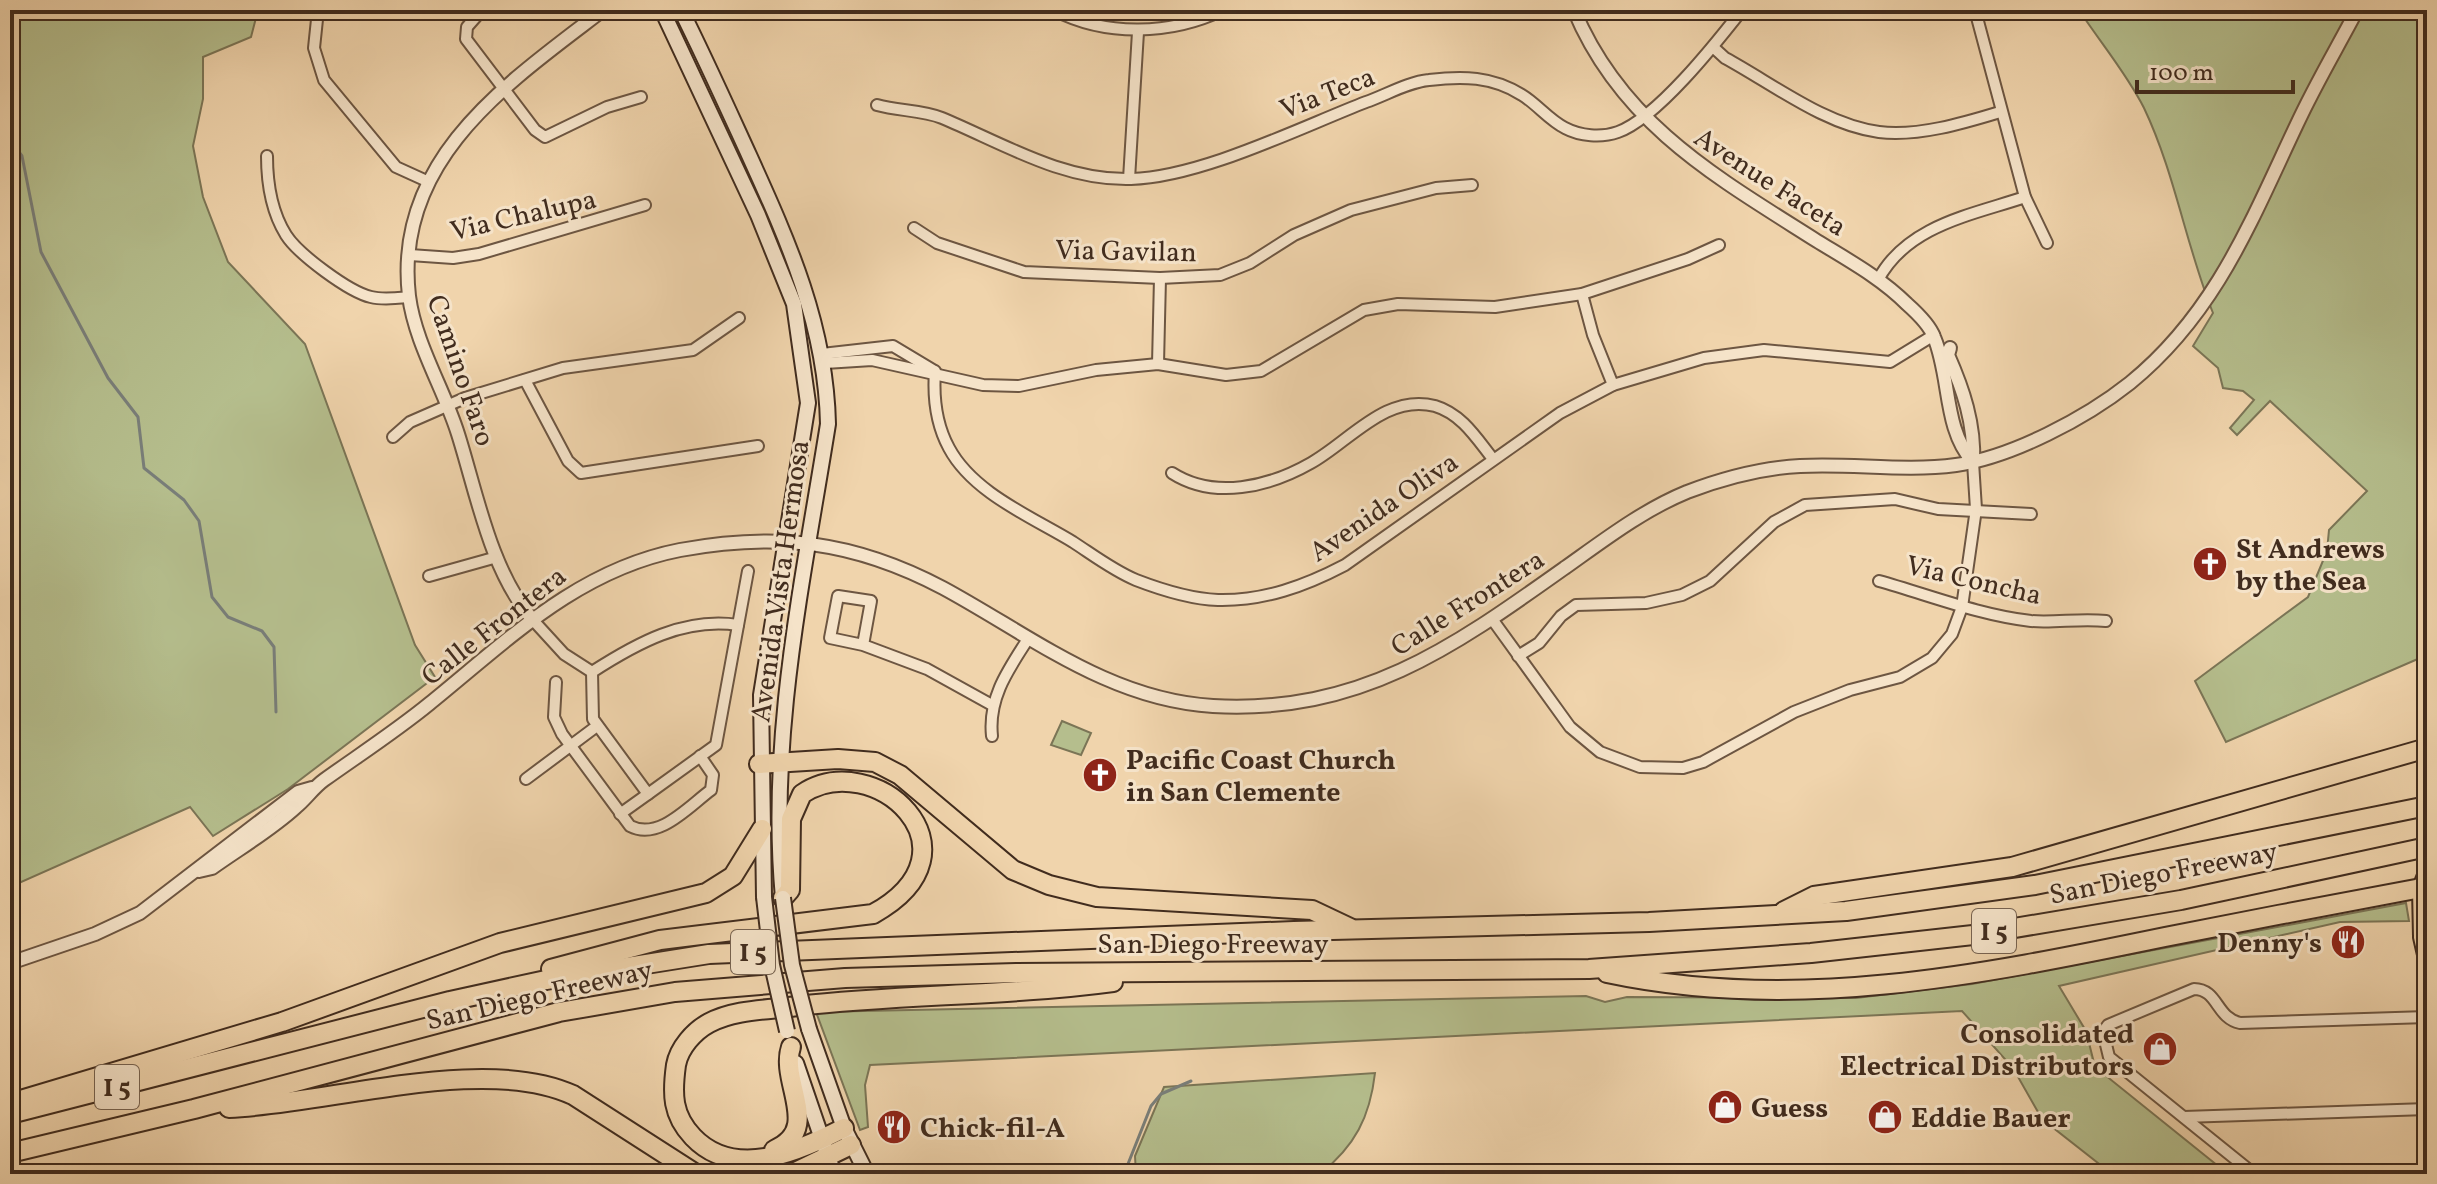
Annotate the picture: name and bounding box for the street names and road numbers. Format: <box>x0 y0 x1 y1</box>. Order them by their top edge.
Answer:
street label: Via Teca <box>1275 58 1381 130</box>
street label: Avenue Faceta <box>1686 119 1854 247</box>
street label: Via Chalupa <box>447 181 600 252</box>
street label: Via Gavilan <box>1055 232 1197 273</box>
street label: Camino Faro <box>416 290 504 452</box>
street label: Avenida Vista Hermosa <box>742 438 821 725</box>
street label: Avenida Oliva <box>1302 444 1467 572</box>
street label: Calle Frontera <box>1384 541 1553 667</box>
street label: Via Concha <box>1902 547 2045 616</box>
street label: Calle Frontera <box>414 558 575 696</box>
street label: San Diego Freeway <box>2046 833 2281 916</box>
road number: I 5 <box>1972 909 2016 953</box>
street label: San Diego Freeway <box>1097 926 1329 965</box>
road number: I 5 <box>731 930 775 974</box>
street label: San Diego Freeway <box>422 951 657 1041</box>
road number: I 5 <box>95 1065 139 1109</box>

